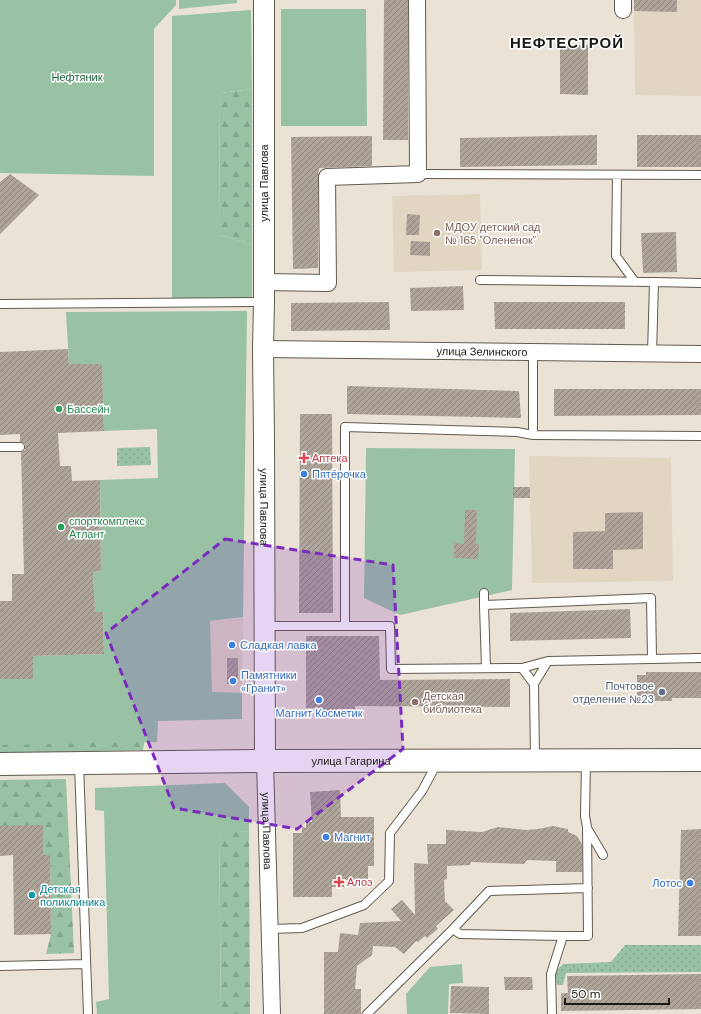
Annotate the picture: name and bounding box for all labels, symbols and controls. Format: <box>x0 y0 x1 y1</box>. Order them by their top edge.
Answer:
district label: НЕФТЕСТРОЙ <box>510 33 624 53</box>
park label: Нефтяник <box>52 70 103 84</box>
street label: улица Павлова <box>257 143 271 222</box>
place label: МДОУ детский сад № 165 "Олененок" <box>445 220 541 247</box>
marker: МДОУ детский сад № 165 "Олененок" <box>432 228 442 238</box>
street label: улица Зелинского <box>437 344 527 359</box>
place label: Бассейн <box>67 402 110 416</box>
marker: Бассейн <box>54 404 64 414</box>
place label: Аптека <box>312 451 348 465</box>
marker: Аптека <box>299 453 309 463</box>
place label: Пятёрочка <box>312 467 367 481</box>
street label: улица Павлова <box>257 468 271 547</box>
marker: Пятёрочка <box>299 469 309 479</box>
place label: спорткомплекс Атлант <box>69 514 146 541</box>
marker: спорткомплекс Атлант <box>56 522 66 532</box>
place label: Сладкая лавка <box>240 638 317 652</box>
marker: Сладкая лавка <box>227 640 237 650</box>
place label: Памятники «Гранит» <box>241 668 297 695</box>
marker: Памятники «Гранит» <box>228 676 238 686</box>
place label: Почтовое отделение №23 <box>573 679 654 706</box>
marker: Почтовое отделение №23 <box>657 687 667 697</box>
place label: Детская библиотека <box>423 689 483 716</box>
marker: Магнит Косметик <box>314 695 324 705</box>
marker: Детская библиотека <box>410 697 420 707</box>
place label: Магнит Косметик <box>276 706 363 720</box>
street label: улица Гагарина <box>311 754 391 768</box>
street label: улица Павлова <box>259 792 275 871</box>
place label: Магнит <box>334 830 371 844</box>
marker: Магнит <box>321 832 331 842</box>
place label: Алоэ <box>347 875 373 889</box>
place label: Лотос <box>652 876 682 890</box>
marker: Алоэ <box>334 877 344 887</box>
marker: Лотос <box>685 878 695 888</box>
place label: Детская поликлиника <box>40 882 106 909</box>
marker: Детская поликлиника <box>27 890 37 900</box>
scale bar <box>565 980 669 1006</box>
text: 50 m <box>571 986 600 1002</box>

